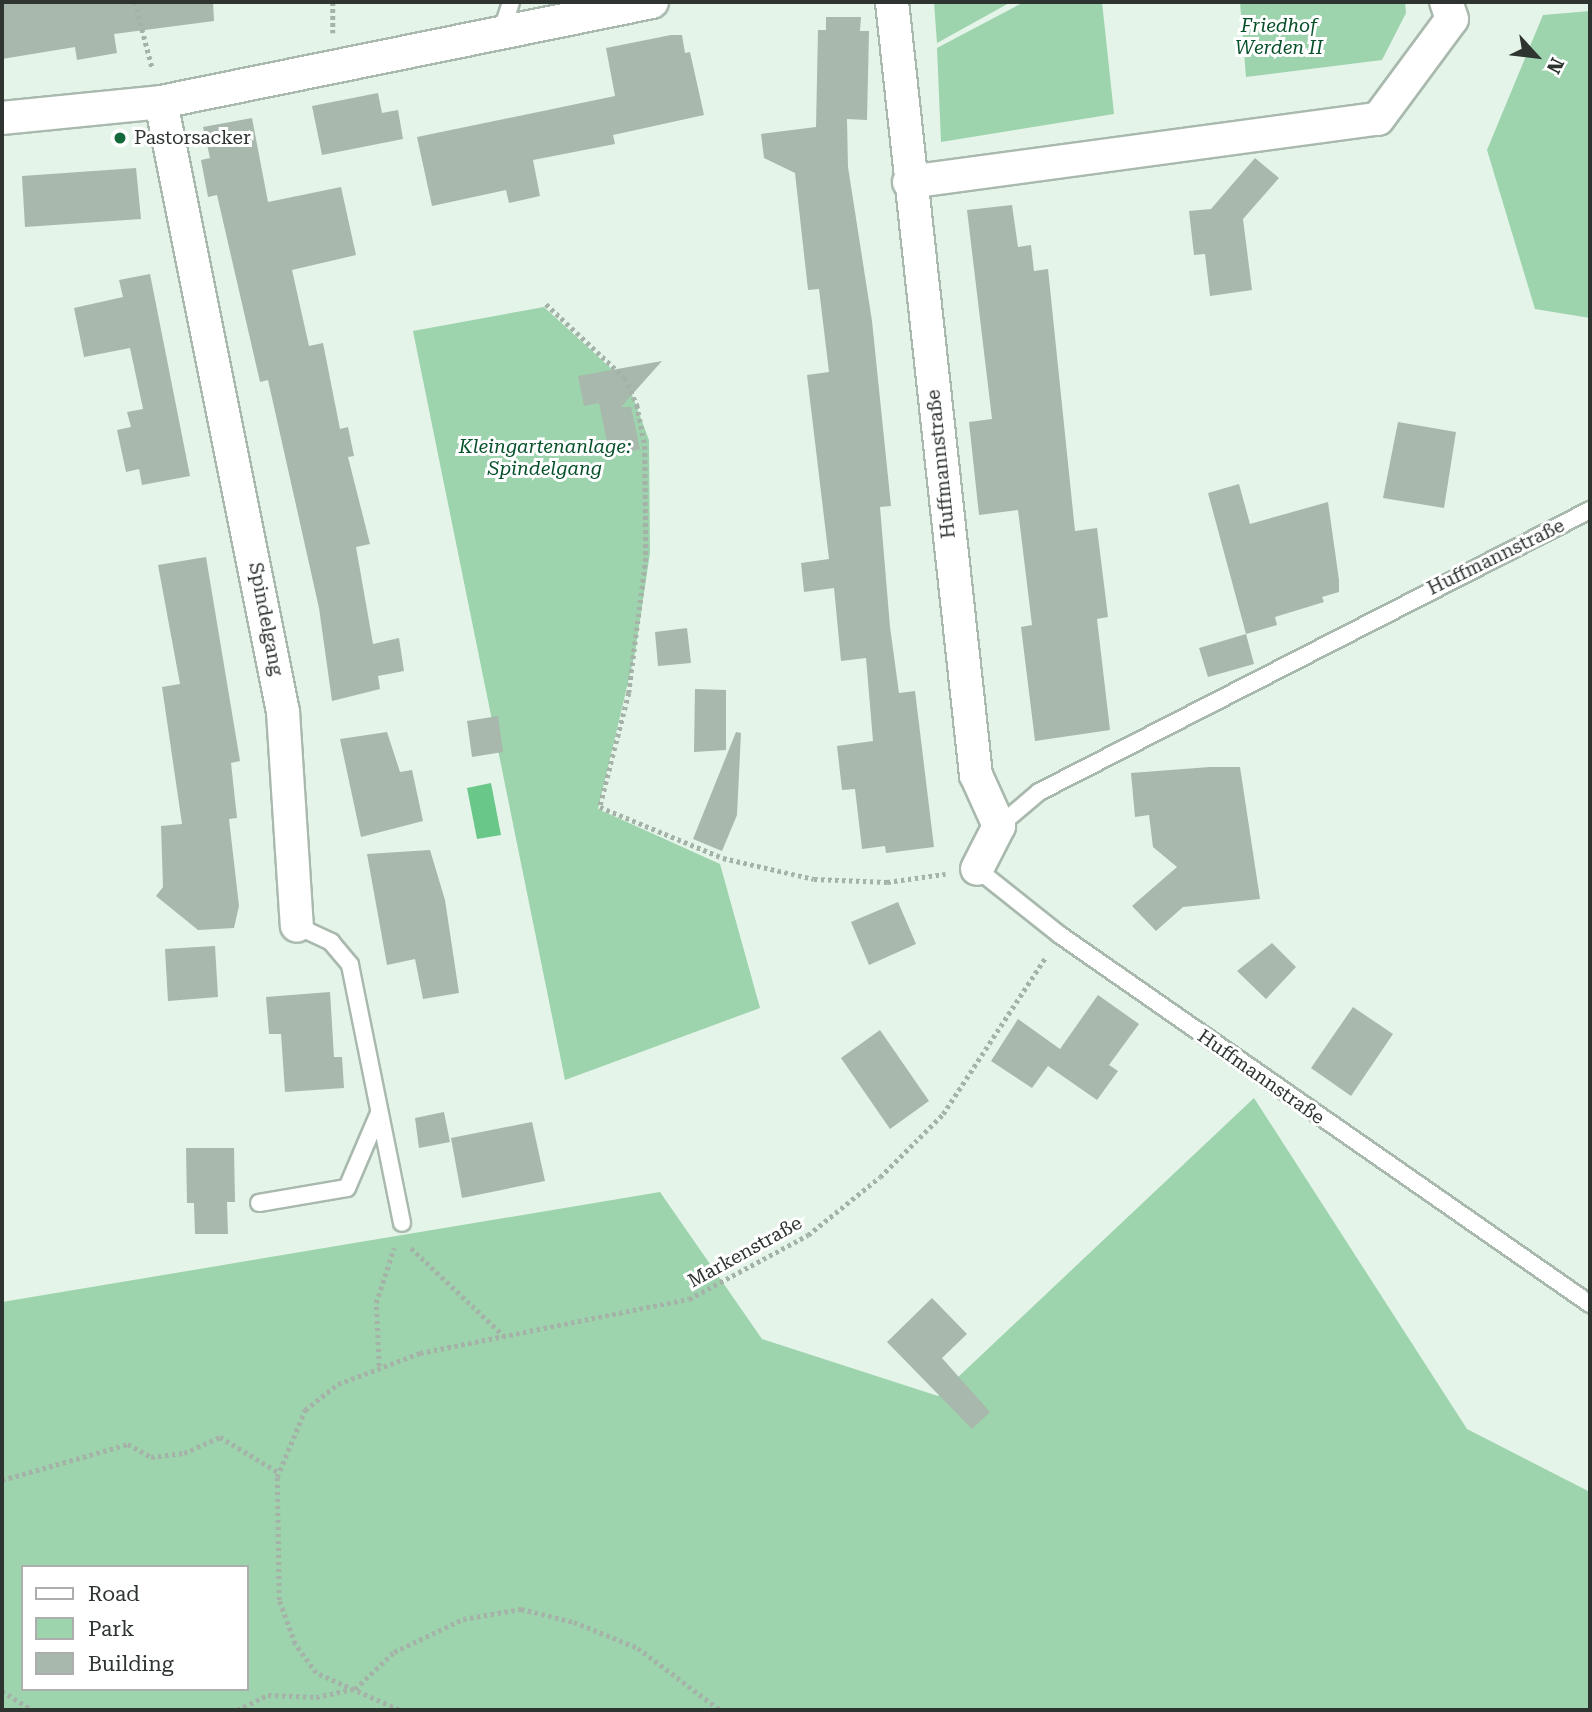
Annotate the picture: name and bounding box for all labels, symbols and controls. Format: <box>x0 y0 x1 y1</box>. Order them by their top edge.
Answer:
park label: Friedhof Werden II <box>1235 15 1323 59</box>
north arrow <box>1501 21 1571 91</box>
text: N <box>1542 54 1569 77</box>
place label: Pastorsacker <box>134 127 251 149</box>
marker: Pastorsacker <box>112 130 128 146</box>
street label: Huffmannstraße <box>922 388 960 540</box>
park label: Kleingartenanlage: Spindelgang <box>459 436 631 480</box>
street label: Huffmannstraße <box>1424 514 1568 600</box>
street label: Spindelgang <box>244 561 288 677</box>
street label: Huffmannstraße <box>1193 1025 1329 1129</box>
street label: Markenstraße <box>684 1211 806 1293</box>
legend <box>21 1565 248 1691</box>
text: Road <box>88 1582 140 1606</box>
text: Park <box>88 1617 134 1641</box>
text: Building <box>88 1652 174 1676</box>

